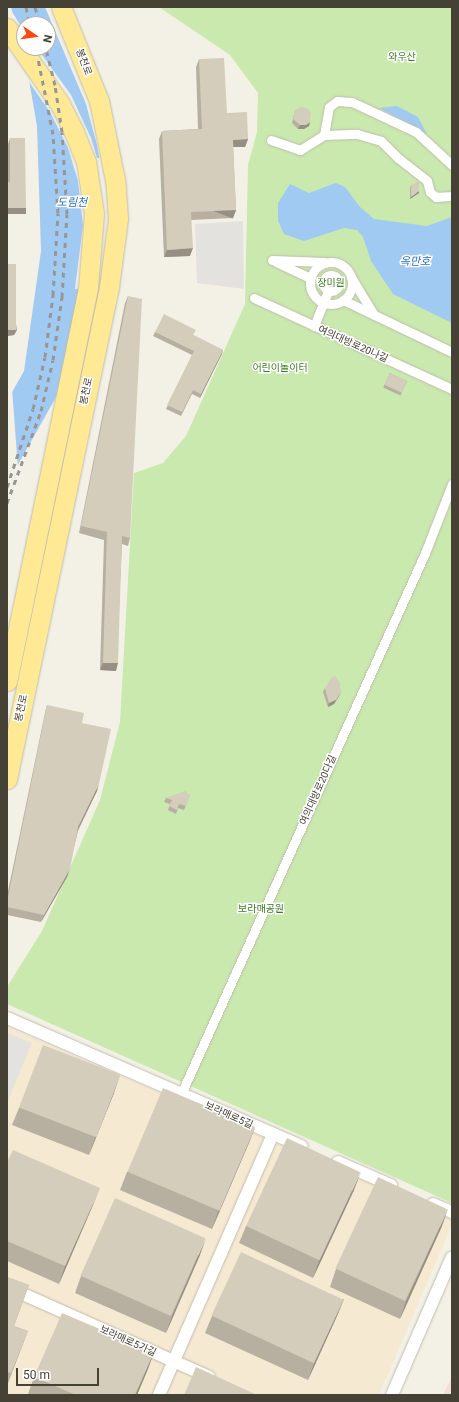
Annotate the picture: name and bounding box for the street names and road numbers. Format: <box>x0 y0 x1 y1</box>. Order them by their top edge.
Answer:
street label: 봉천로 <box>73 47 95 77</box>
street label: 여의대방로20나길 <box>316 323 390 365</box>
street label: 봉천로 <box>77 376 95 406</box>
street label: 봉천로 <box>12 693 30 723</box>
street label: 여의대방로20다길 <box>297 753 339 827</box>
street label: 보라매로5길 <box>203 1099 255 1131</box>
street label: 보라매로5가길 <box>98 1323 158 1359</box>

